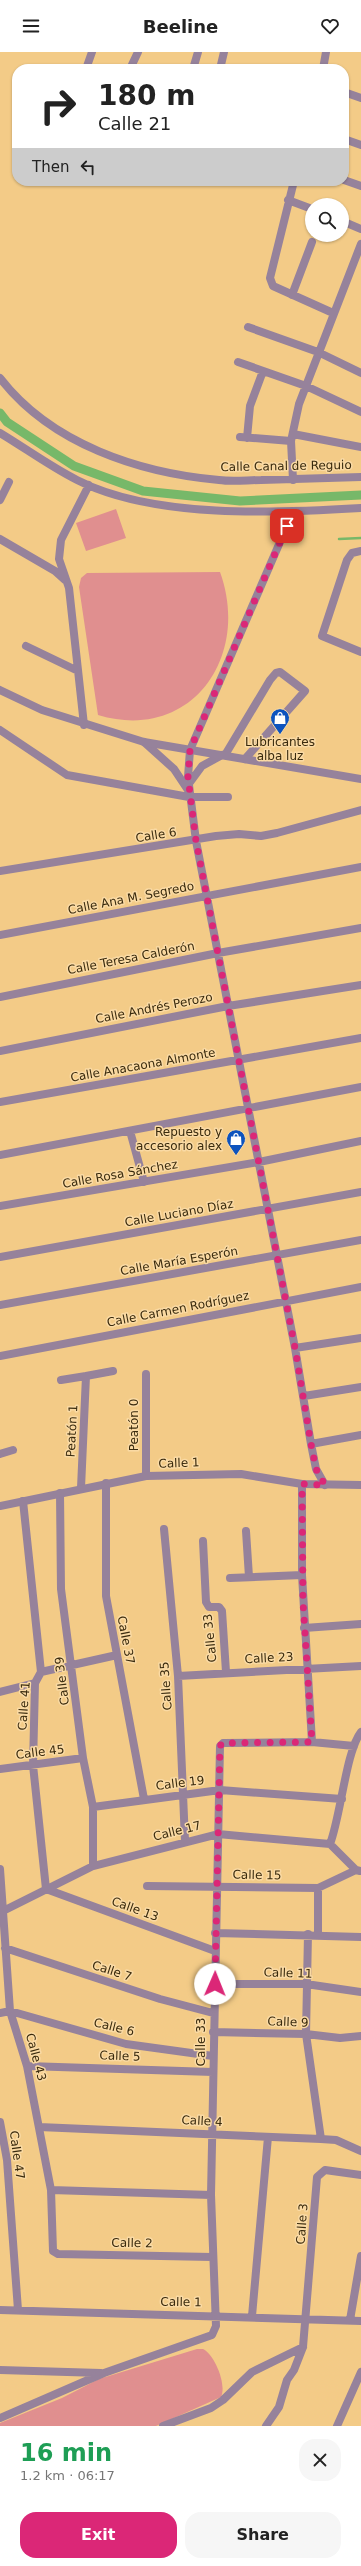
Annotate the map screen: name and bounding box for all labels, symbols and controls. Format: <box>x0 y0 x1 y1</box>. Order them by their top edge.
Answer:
icon: menu <box>20 15 42 37</box>
icon: heart <box>319 15 341 37</box>
text: Beeline <box>143 16 218 37</box>
text: 180 m <box>98 79 195 112</box>
icon: right <box>32 80 84 132</box>
text: Calle 21 <box>98 113 171 134</box>
icon: left <box>77 156 99 178</box>
text: Then <box>32 158 69 176</box>
map controls <box>305 198 349 242</box>
button: search <box>305 198 349 242</box>
street label: Calle Canal de Reguio <box>220 458 352 474</box>
pin <box>270 509 304 543</box>
icon: arrive <box>276 515 298 537</box>
shop icon: Lubricantes alba luz <box>269 707 291 735</box>
place label: Lubricantes alba luz <box>245 735 315 763</box>
street label: Calle 6 <box>135 825 177 845</box>
street label: Calle Ana M. Segredo <box>67 879 195 917</box>
street label: Calle Teresa Calderón <box>66 939 196 977</box>
street label: Calle Andrés Perozo <box>94 990 214 1026</box>
street label: Calle Anacaona Almonte <box>69 1045 217 1085</box>
place label: Repuesto y accesorio alex <box>136 1125 222 1153</box>
shop icon: Repuesto y accesorio alex <box>225 1128 247 1156</box>
street label: Calle Rosa Sánchez <box>61 1157 179 1191</box>
street label: Calle Luciano Díaz <box>124 1197 234 1229</box>
street label: Calle María Esperón <box>119 1244 239 1278</box>
street label: Calle Carmen Rodríguez <box>106 1288 250 1330</box>
street label: Peatón 0 <box>127 1399 141 1451</box>
street label: Peatón 1 <box>64 1404 80 1458</box>
street label: Calle 1 <box>158 1455 200 1471</box>
street label: Calle 33 <box>200 1613 220 1663</box>
street label: Calle 37 <box>114 1615 138 1665</box>
street label: Calle 23 <box>244 1650 294 1666</box>
street label: Calle 39 <box>52 1656 72 1706</box>
street label: Calle 35 <box>157 1661 175 1711</box>
street label: Calle 41 <box>15 1681 33 1731</box>
street label: Calle 45 <box>15 1742 65 1762</box>
street label: Calle 19 <box>155 1773 205 1793</box>
street label: Calle 17 <box>152 1818 202 1844</box>
street label: Calle 15 <box>232 1868 282 1882</box>
street label: Calle 13 <box>110 1894 160 1924</box>
street label: Calle 7 <box>90 1958 134 1984</box>
position arrow <box>194 1963 236 2005</box>
street label: Calle 11 <box>263 1965 313 1981</box>
street label: Calle 9 <box>267 2014 309 2030</box>
street label: Calle 6 <box>92 2015 136 2039</box>
street label: Calle 33 <box>194 2018 208 2066</box>
street label: Calle 43 <box>23 2032 49 2082</box>
street label: Calle 5 <box>99 2048 141 2064</box>
street label: Calle 4 <box>181 2113 223 2129</box>
street label: Calle 47 <box>7 2130 27 2180</box>
street label: Calle 3 <box>294 2203 310 2245</box>
street label: Calle 2 <box>111 2236 153 2250</box>
street label: Calle 1 <box>160 2295 202 2309</box>
text: 16 min <box>20 2439 112 2467</box>
button: close <box>299 2439 341 2481</box>
text: 1.2 km · 06:17 <box>20 2468 115 2483</box>
button: Exit <box>20 2512 177 2558</box>
button: Share <box>185 2512 341 2558</box>

